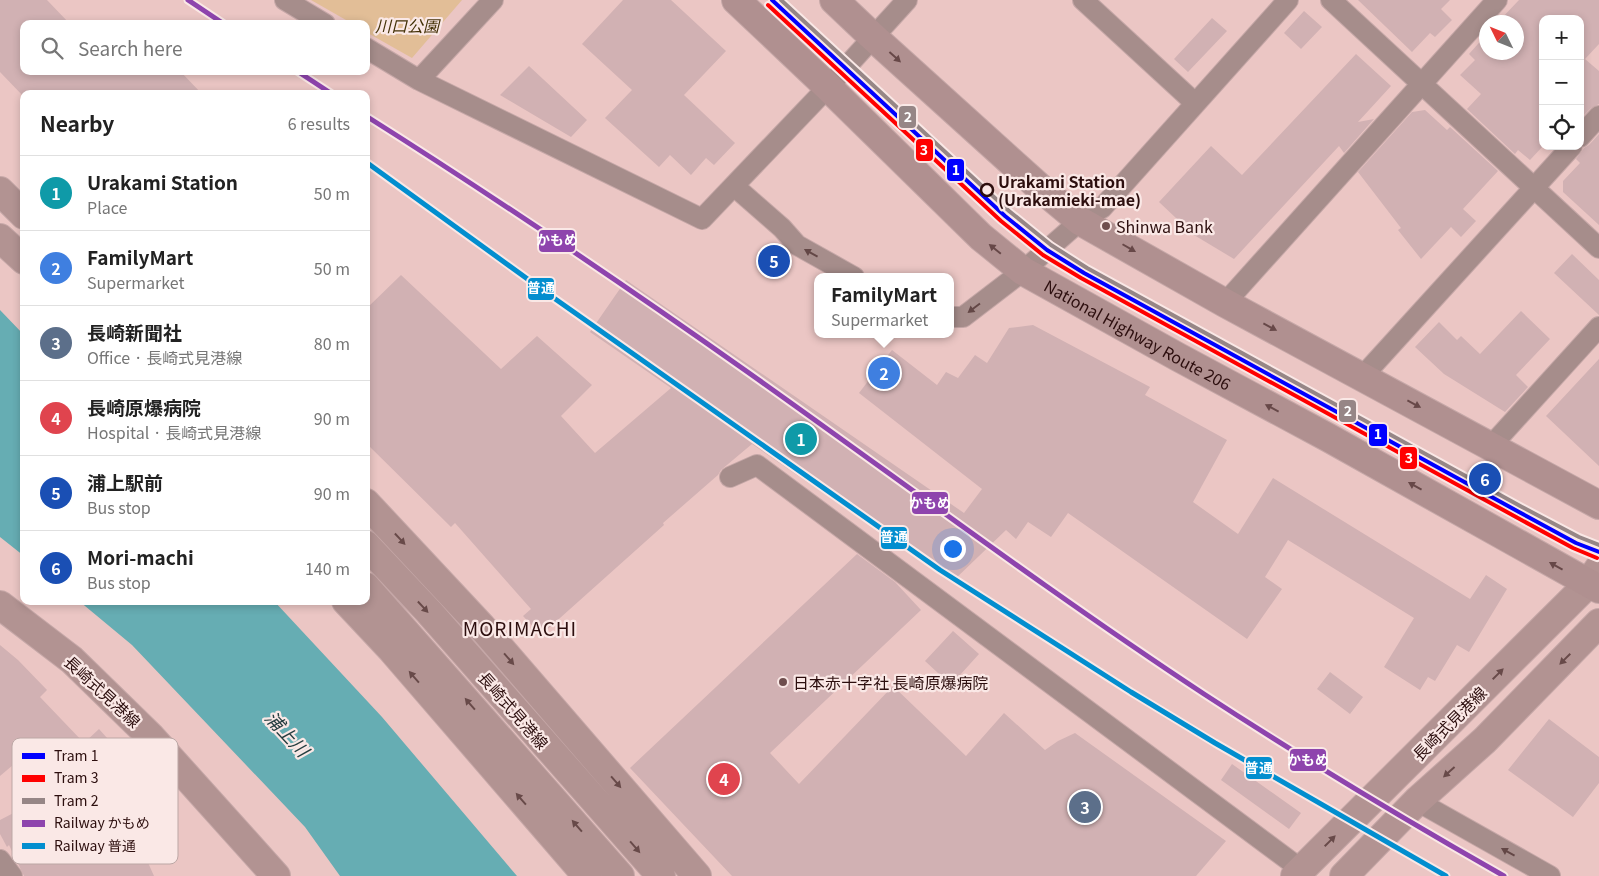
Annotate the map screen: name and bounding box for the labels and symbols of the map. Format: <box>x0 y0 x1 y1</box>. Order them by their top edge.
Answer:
park label: 川口公園 <box>375 13 441 37</box>
north arrow <box>1479 15 1524 60</box>
one-way arrow <box>889 51 901 63</box>
line badge: 2 <box>898 105 917 129</box>
text: 2 <box>904 106 912 126</box>
line badge: 3 <box>915 138 934 162</box>
text: 3 <box>920 139 928 159</box>
line badge: 1 <box>946 158 965 182</box>
text: 1 <box>952 159 960 179</box>
place label: Urakami Station (Urakamieki-mae) <box>998 169 1141 211</box>
marker: Urakami Station (Urakamieki-mae) <box>980 183 994 197</box>
place label: Shinwa Bank <box>1116 214 1213 238</box>
marker: Shinwa Bank <box>1100 220 1112 232</box>
text: かもめ <box>536 229 578 249</box>
line badge: かもめ <box>538 229 576 253</box>
pin: 5 <box>758 242 790 280</box>
one-way arrow <box>989 243 1002 254</box>
one-way arrow <box>1122 243 1135 252</box>
one-way arrow <box>805 248 818 257</box>
street label: National Highway Route 206 <box>1040 273 1236 395</box>
text: 普通 <box>527 277 555 297</box>
line badge: 普通 <box>527 277 555 301</box>
one-way arrow <box>968 303 981 314</box>
one-way arrow <box>1264 323 1277 332</box>
pin: 2 <box>868 354 900 392</box>
line badge: 2 <box>1338 399 1357 423</box>
text: 2 <box>1344 400 1352 420</box>
one-way arrow <box>1406 400 1421 408</box>
one-way arrow <box>1265 404 1280 412</box>
pin: 1 <box>785 420 817 458</box>
line badge: 1 <box>1368 423 1388 447</box>
text: 1 <box>1374 423 1382 443</box>
line badge: 3 <box>1399 446 1418 470</box>
text: 3 <box>1405 447 1413 467</box>
pin: 6 <box>1469 460 1501 498</box>
one-way arrow <box>1407 482 1422 490</box>
line badge: かもめ <box>911 491 949 515</box>
text: かもめ <box>909 492 951 512</box>
text: 普通 <box>880 526 908 546</box>
line badge: 普通 <box>880 526 908 550</box>
one-way arrow <box>394 533 406 545</box>
your location <box>940 536 966 562</box>
one-way arrow <box>1550 561 1563 570</box>
one-way arrow <box>417 600 429 612</box>
district label: MORIMACHI <box>463 614 577 641</box>
street label: 長崎式見港線 <box>60 649 146 733</box>
one-way arrow <box>504 652 515 665</box>
one-way arrow <box>1560 653 1572 665</box>
street label: 長崎式見港線 <box>473 666 555 754</box>
one-way arrow <box>1492 668 1504 680</box>
one-way arrow <box>409 670 420 683</box>
place label: 日本赤十字社 長崎原爆病院 <box>793 670 989 694</box>
marker: 日本赤十字社 長崎原爆病院 <box>777 676 789 688</box>
street label: 長崎式見港線 <box>1407 681 1491 765</box>
one-way arrow <box>464 698 476 710</box>
water label: 浦上川 <box>260 704 317 763</box>
legend <box>12 738 178 864</box>
text: Tram 1 <box>54 745 98 765</box>
line badge: かもめ <box>1289 748 1327 772</box>
text: かもめ <box>1287 749 1329 769</box>
line badge: 普通 <box>1245 756 1273 780</box>
text: 普通 <box>1245 757 1273 777</box>
pin: 4 <box>708 760 740 798</box>
one-way arrow <box>1444 766 1456 778</box>
text: Tram 3 <box>54 767 98 787</box>
one-way arrow <box>610 775 621 788</box>
pin: 3 <box>1069 788 1101 826</box>
text: Tram 2 <box>54 790 99 810</box>
one-way arrow <box>515 793 526 806</box>
text: Railway かもめ <box>54 812 150 832</box>
one-way arrow <box>572 820 583 832</box>
text: Railway 普通 <box>54 835 136 855</box>
one-way arrow <box>1324 835 1336 847</box>
one-way arrow <box>629 840 641 852</box>
one-way arrow <box>1501 848 1515 856</box>

